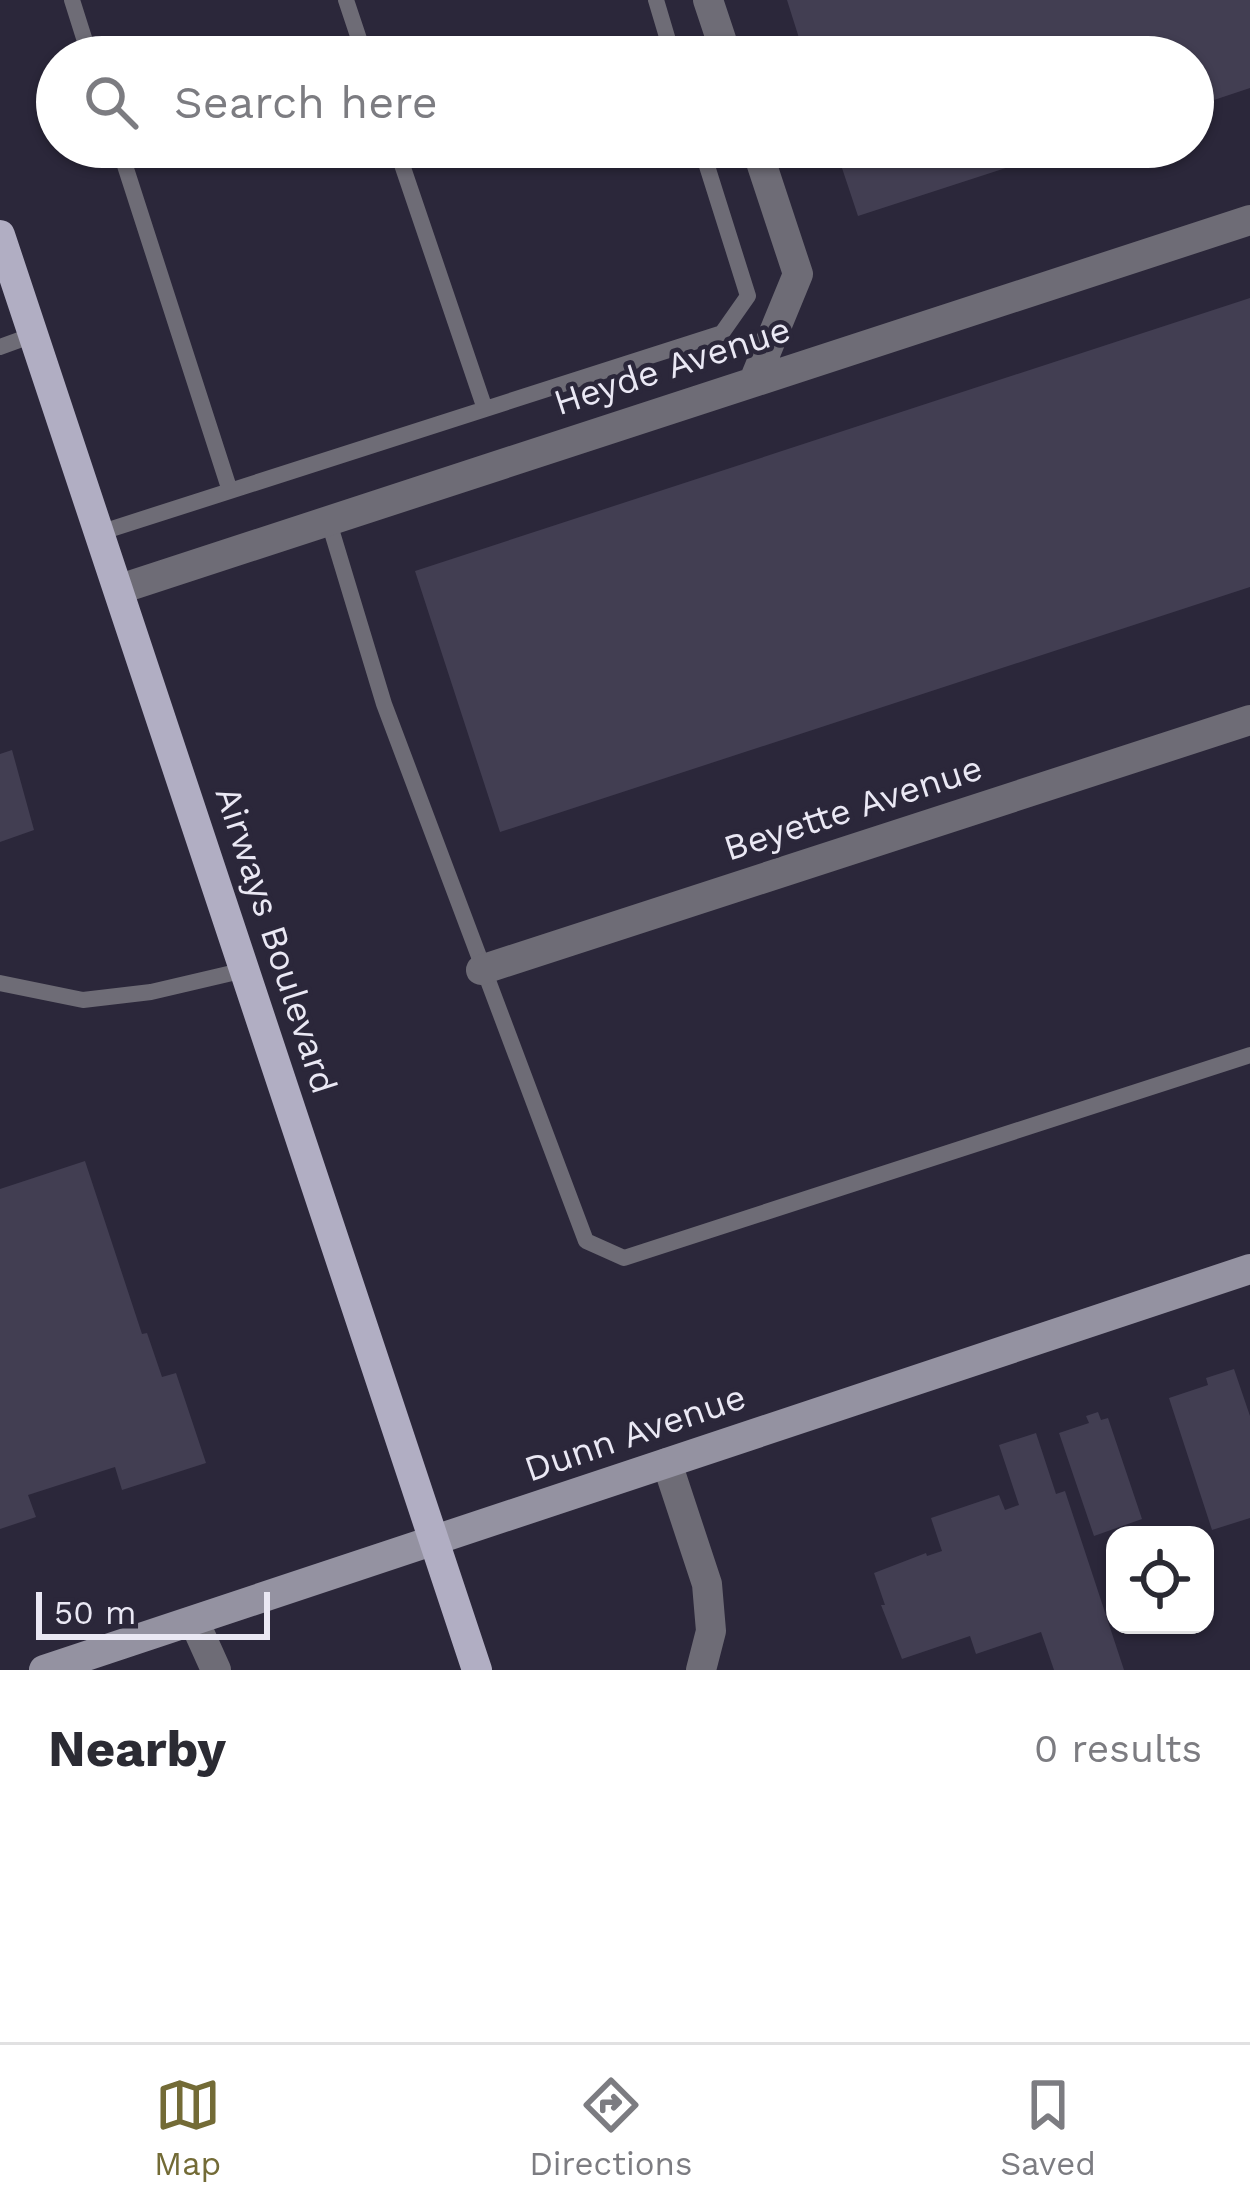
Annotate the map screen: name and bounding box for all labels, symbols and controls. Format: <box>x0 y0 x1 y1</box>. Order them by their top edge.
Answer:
search box <box>36 36 1214 168</box>
icon: search <box>78 69 144 135</box>
text: Search here <box>174 76 438 129</box>
street label: Heyde Avenue <box>548 308 796 424</box>
street label: Beyette Avenue <box>719 746 987 870</box>
street label: Airways Boulevard <box>207 781 345 1099</box>
street label: Dunn Avenue <box>519 1376 751 1490</box>
map controls <box>1106 1526 1214 1634</box>
button: locate <box>1106 1526 1214 1634</box>
scale bar <box>36 1586 270 1639</box>
text: 50 m <box>54 1593 136 1632</box>
text: Nearby <box>48 1719 226 1778</box>
text: 0 results <box>1034 1726 1202 1771</box>
tab: Map <box>154 2072 221 2183</box>
tab: Directions <box>529 2072 692 2183</box>
tab: Saved <box>1000 2072 1096 2183</box>

